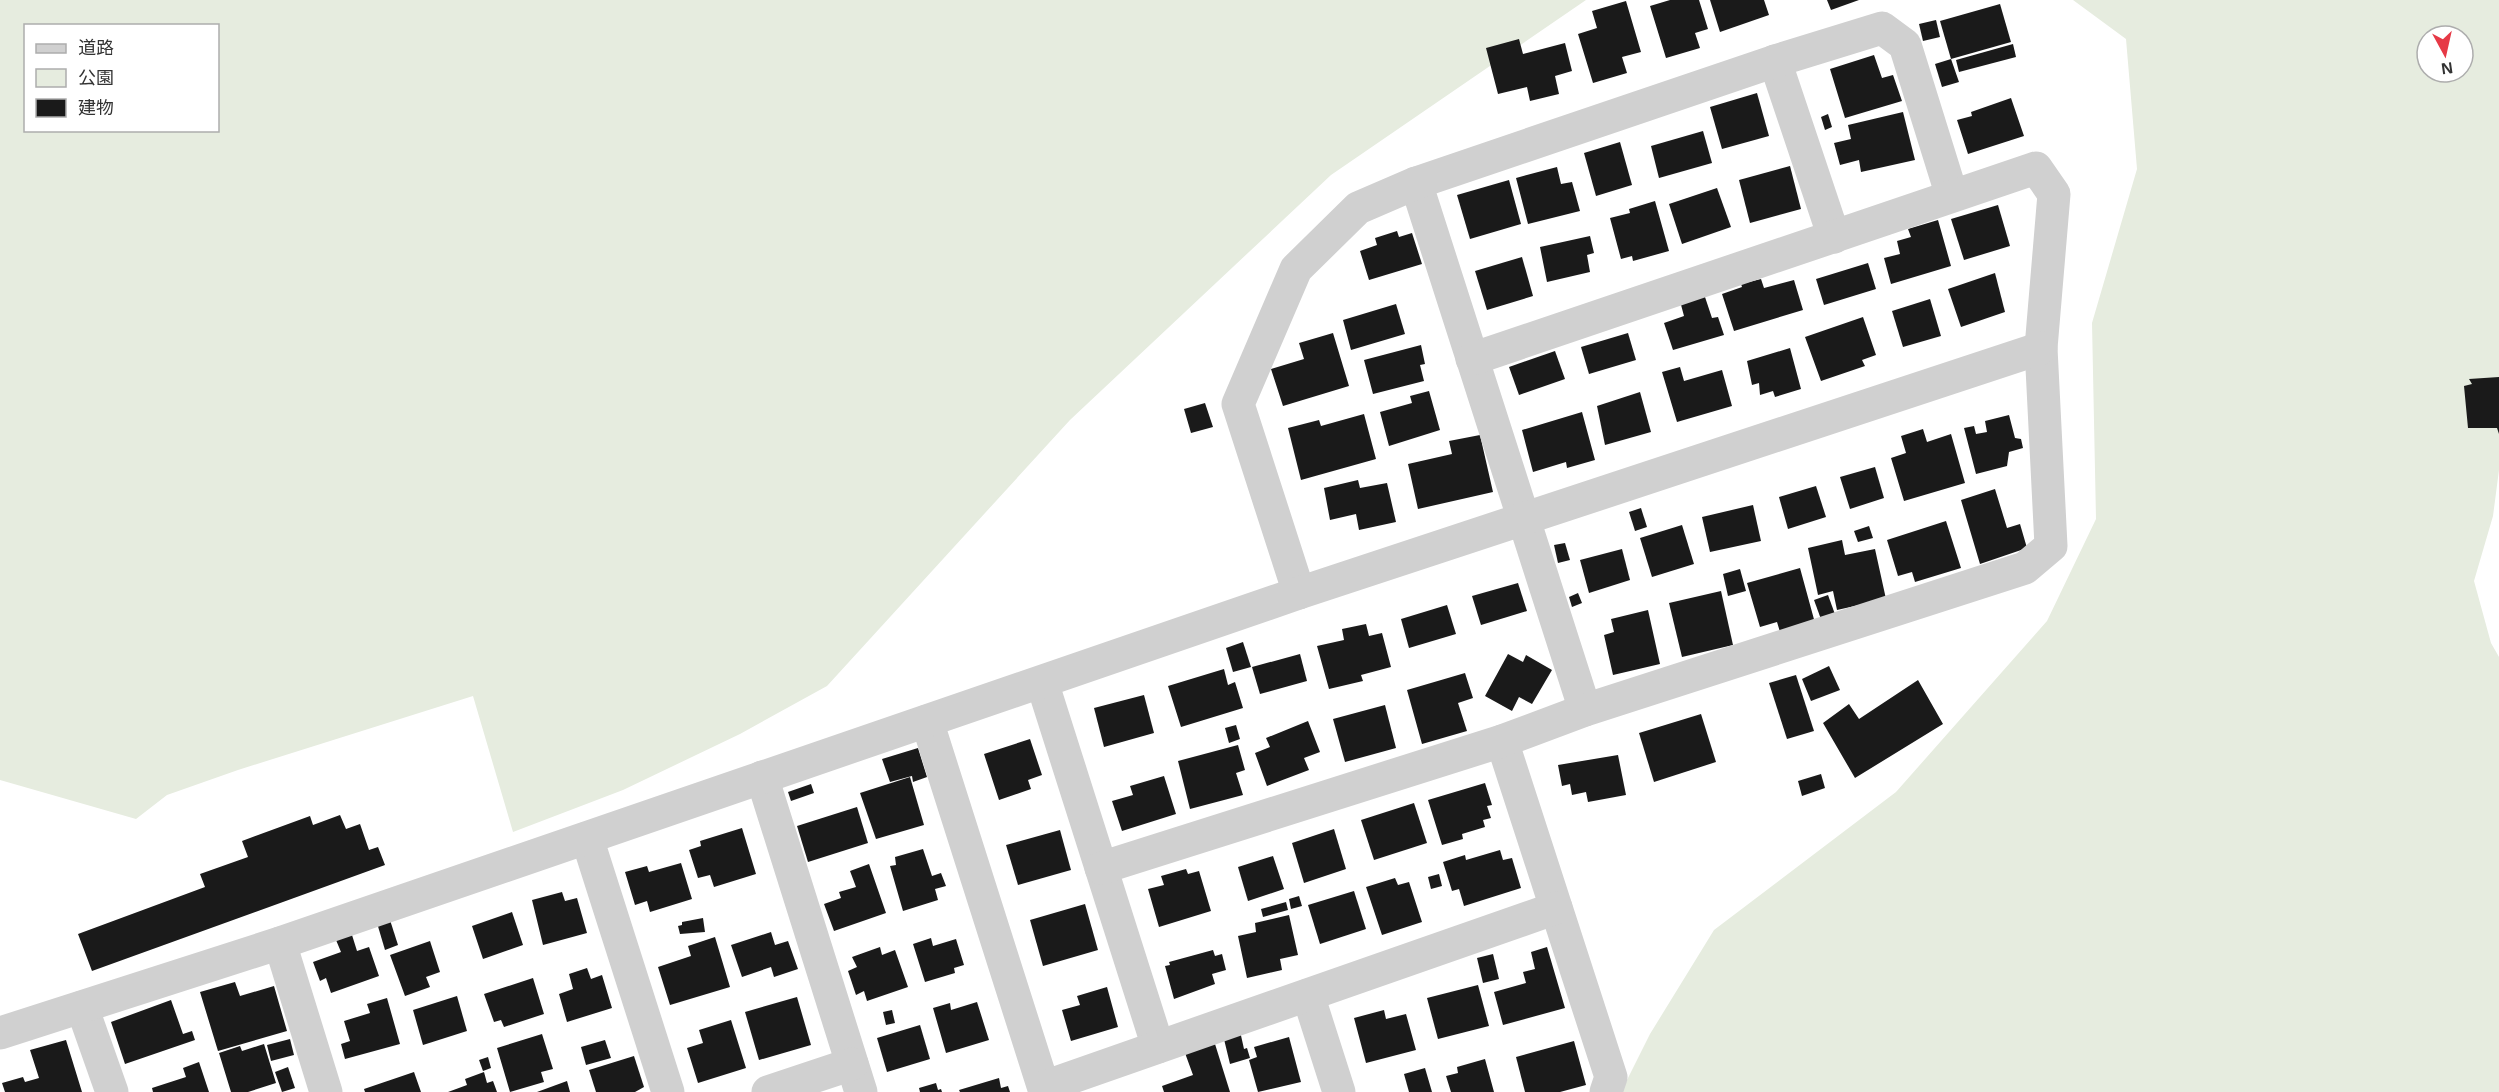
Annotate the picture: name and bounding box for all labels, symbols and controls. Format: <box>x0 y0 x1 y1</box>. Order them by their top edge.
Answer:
legend <box>24 24 219 132</box>
north arrow <box>2415 24 2475 84</box>
text: 道路 <box>78 38 114 58</box>
text: N <box>2440 59 2454 78</box>
text: 公園 <box>78 68 114 88</box>
text: 建物 <box>78 98 114 118</box>

